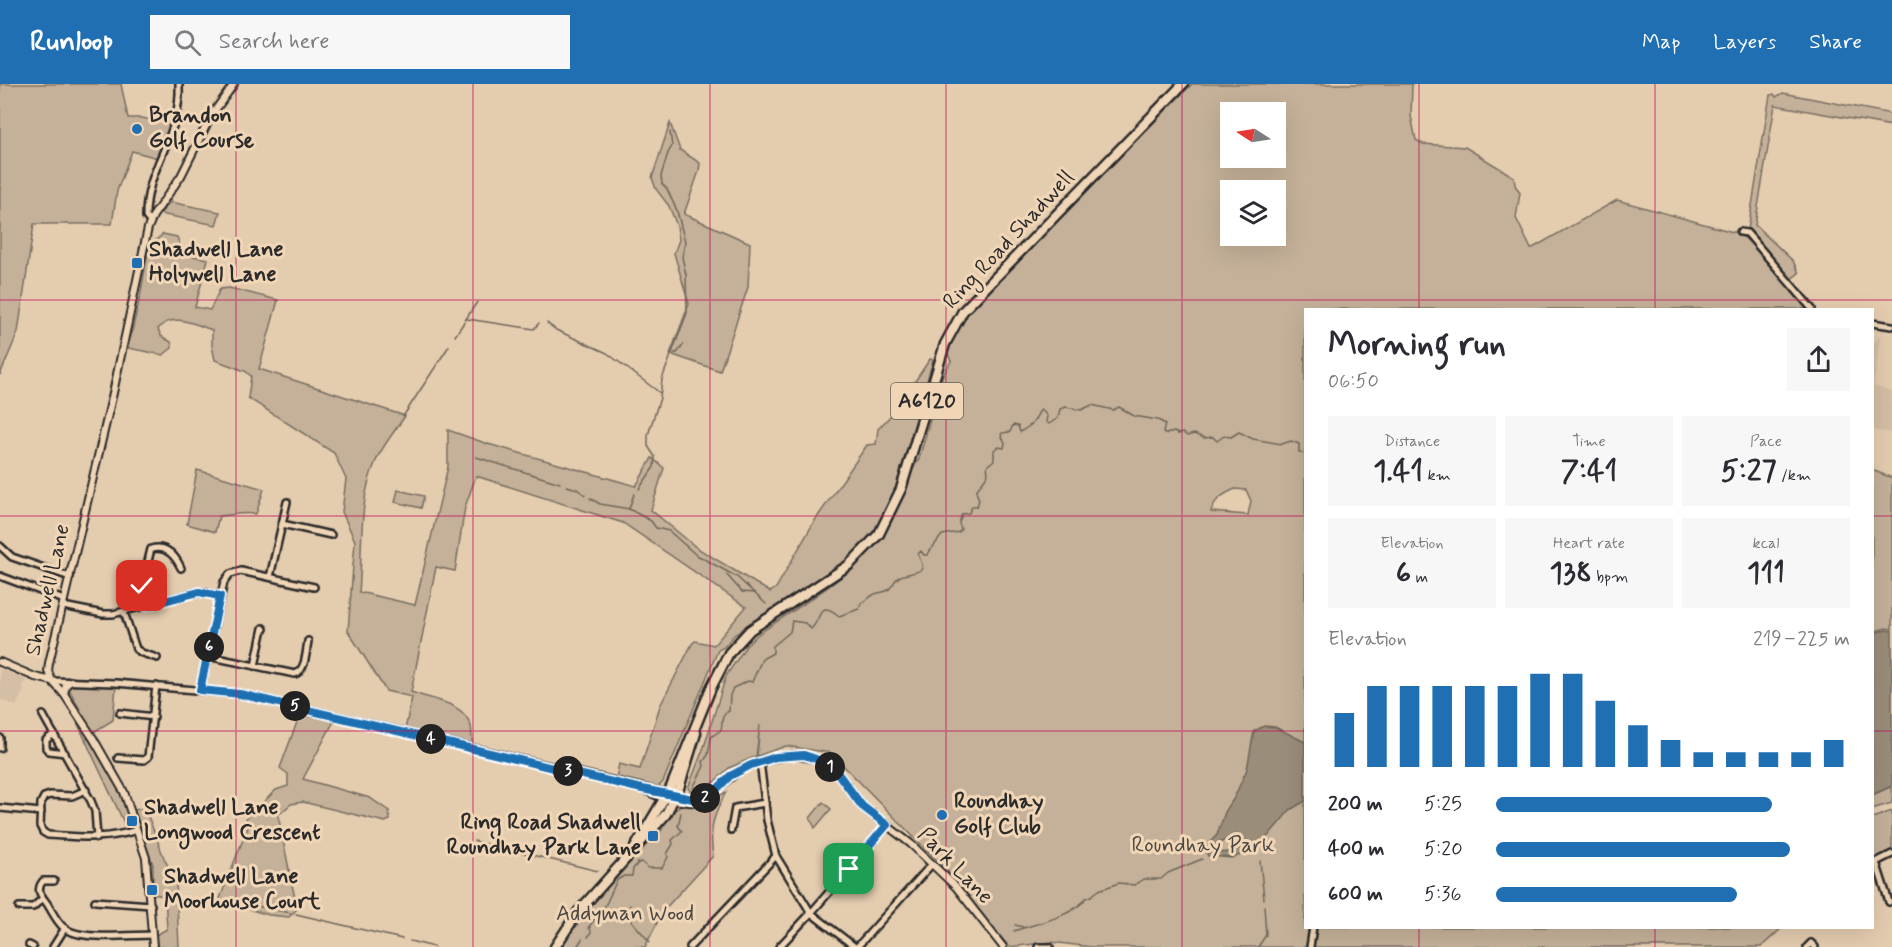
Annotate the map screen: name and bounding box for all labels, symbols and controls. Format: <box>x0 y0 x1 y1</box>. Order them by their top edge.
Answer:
search box <box>150 15 570 69</box>
text: Runloop <box>30 24 114 61</box>
icon: search <box>171 26 204 59</box>
text: Search here <box>219 28 329 56</box>
text: Map <box>1642 28 1680 56</box>
text: Layers <box>1713 28 1776 56</box>
text: Share <box>1809 28 1862 56</box>
place label: Brandon Golf Course <box>149 102 255 155</box>
north arrow <box>1220 102 1286 168</box>
map controls <box>1220 102 1286 246</box>
marker: Brandon Golf Course <box>130 122 144 136</box>
street label: Ring Road Shadwell <box>937 164 1083 318</box>
button: layers <box>1220 180 1286 246</box>
place label: Shadwell Lane Holywell Lane <box>149 236 284 289</box>
marker: Shadwell Lane Holywell Lane <box>130 256 144 270</box>
text: Morning run <box>1328 323 1506 367</box>
button: share <box>1787 328 1850 391</box>
text: 06:50 <box>1328 368 1379 395</box>
road number: A6120 <box>891 383 963 419</box>
text: Distance <box>1384 431 1440 452</box>
text: Time <box>1572 431 1606 452</box>
text: Pace <box>1750 431 1782 452</box>
text: 1.41 <box>1373 452 1423 491</box>
text: 7:41 <box>1561 452 1617 491</box>
text: 5:27 <box>1721 452 1777 491</box>
text: km <box>1423 465 1451 486</box>
text: /km <box>1777 465 1811 486</box>
street label: Shadwell Lane <box>19 521 77 659</box>
text: Elevation <box>1381 533 1444 554</box>
text: Heart rate <box>1553 533 1625 554</box>
text: kcal <box>1753 533 1779 554</box>
text: 6 <box>1396 554 1411 593</box>
text: 138 <box>1550 554 1592 593</box>
text: 111 <box>1747 554 1785 593</box>
pin <box>116 560 167 611</box>
text: m <box>1411 567 1428 588</box>
text: bpm <box>1592 567 1628 588</box>
icon: check <box>125 569 158 602</box>
text: Elevation <box>1328 626 1407 653</box>
text: 219–225 m <box>1753 626 1850 653</box>
pin: 6 <box>194 632 224 662</box>
text: 6 <box>205 636 213 657</box>
pin: 5 <box>280 691 310 721</box>
text: 5 <box>290 695 300 716</box>
pin: 4 <box>416 724 446 754</box>
text: 4 <box>426 728 436 749</box>
pin: 1 <box>815 752 845 782</box>
pin: 3 <box>553 756 583 786</box>
text: 1 <box>826 756 834 777</box>
text: 3 <box>564 760 572 781</box>
pin: 2 <box>690 783 720 813</box>
text: 2 <box>701 787 709 808</box>
place label: Roundhay Golf Club <box>954 788 1044 841</box>
text: 200 m <box>1328 791 1383 818</box>
text: 5:25 <box>1424 791 1462 818</box>
place label: Shadwell Lane Longwood Crescent <box>144 794 320 850</box>
marker: Roundhay Golf Club <box>935 808 949 822</box>
place label: Ring Road Shadwell Roundhay Park Lane <box>447 809 642 862</box>
marker: Shadwell Lane Longwood Crescent <box>125 814 139 828</box>
street label: Park Lane <box>911 821 999 911</box>
marker: Ring Road Shadwell Roundhay Park Lane <box>646 829 660 843</box>
park label: Roundhay Park <box>1131 832 1275 860</box>
text: 400 m <box>1328 836 1384 863</box>
text: 5:20 <box>1424 836 1463 863</box>
pin <box>823 843 874 894</box>
icon: arrive <box>832 852 865 885</box>
place label: Shadwell Lane Moorhouse Court <box>164 863 322 916</box>
text: 600 m <box>1328 881 1383 908</box>
text: 5:36 <box>1424 881 1461 908</box>
marker: Shadwell Lane Moorhouse Court <box>145 883 159 897</box>
park label: Addyman Wood <box>556 900 694 928</box>

